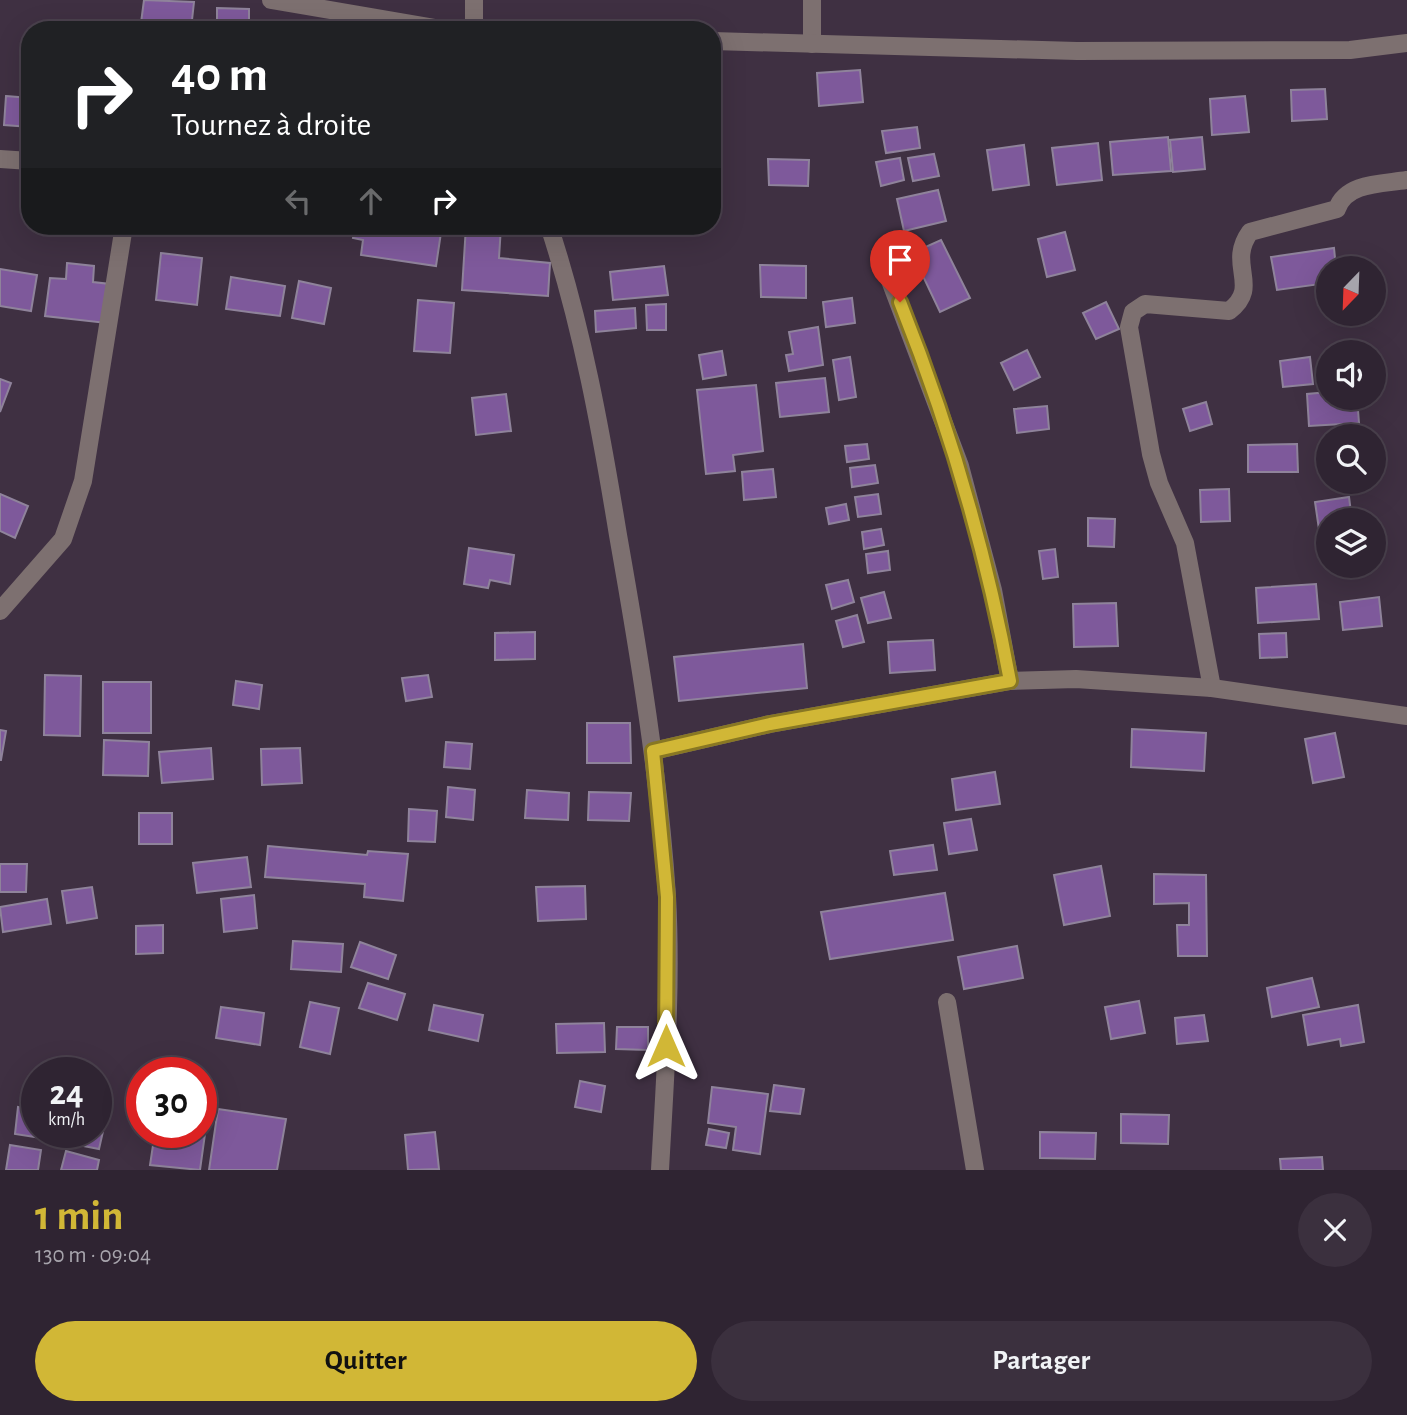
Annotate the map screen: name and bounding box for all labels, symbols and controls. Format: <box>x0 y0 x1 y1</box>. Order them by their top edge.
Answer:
icon: right <box>56 49 147 140</box>
text: 40 m <box>171 51 268 100</box>
text: Tournez à droite <box>171 109 371 141</box>
icon: left <box>279 182 317 220</box>
icon: ahead <box>352 182 390 220</box>
icon: right <box>425 182 463 220</box>
pin <box>870 230 930 302</box>
icon: arrive <box>881 241 919 279</box>
north arrow <box>1316 256 1386 326</box>
map controls <box>1316 256 1386 578</box>
button: sound <box>1316 340 1386 410</box>
button: search <box>1316 424 1386 494</box>
button: layers <box>1316 508 1386 578</box>
position arrow <box>629 1009 703 1083</box>
speed limit sign: 30 <box>126 1057 217 1148</box>
text: 24 <box>49 1076 84 1111</box>
text: km/h <box>48 1111 85 1129</box>
button: close <box>1298 1193 1372 1267</box>
text: 1 min <box>35 1195 124 1237</box>
text: 130 m · 09:04 <box>35 1244 151 1267</box>
button: Quitter <box>35 1321 697 1401</box>
button: Partager <box>711 1321 1372 1401</box>

